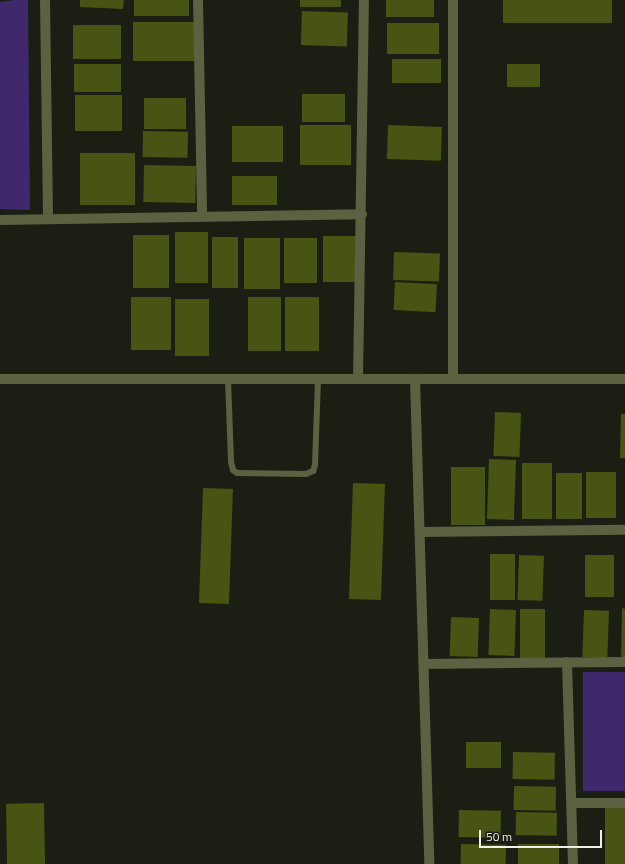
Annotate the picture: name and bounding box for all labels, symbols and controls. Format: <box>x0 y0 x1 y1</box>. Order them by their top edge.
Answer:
scale bar <box>481 822 604 848</box>
text: 50 m <box>486 827 512 846</box>

